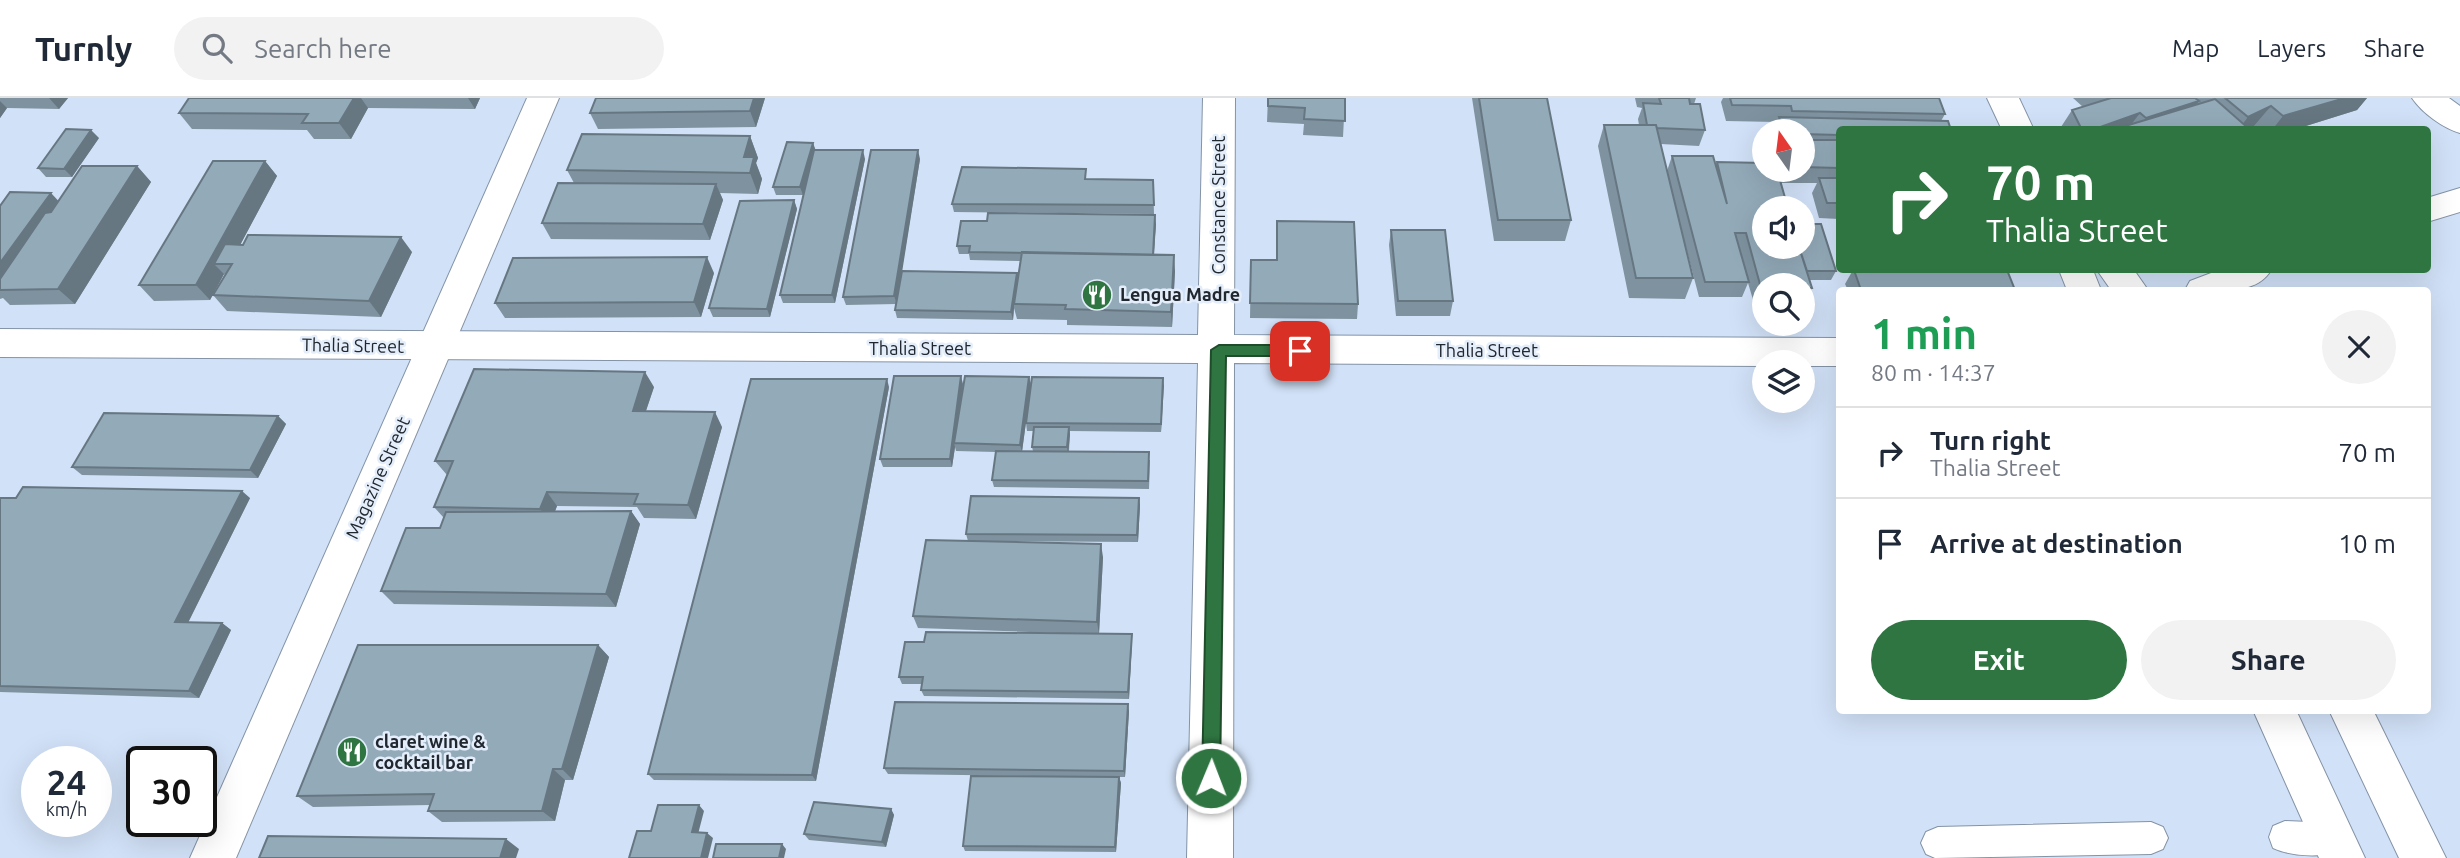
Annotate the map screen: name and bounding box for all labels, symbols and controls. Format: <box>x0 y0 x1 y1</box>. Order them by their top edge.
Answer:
search box <box>174 17 664 80</box>
icon: search <box>198 29 236 67</box>
text: Turnly <box>35 30 132 67</box>
text: Search here <box>254 34 392 63</box>
text: Map <box>2172 35 2219 62</box>
text: Layers <box>2257 35 2326 62</box>
text: Share <box>2364 35 2425 62</box>
north arrow <box>1752 119 1815 182</box>
map controls <box>1752 119 1815 413</box>
street label: Constance Street <box>1208 136 1228 274</box>
icon: right <box>1871 154 1962 245</box>
text: 70 m <box>1986 154 2095 209</box>
button: sound <box>1752 196 1815 259</box>
text: Thalia Street <box>1986 212 2168 248</box>
button: search <box>1752 273 1815 336</box>
restaurant icon: Lengua Madre <box>1080 278 1114 312</box>
place label: Lengua Madre <box>1120 284 1240 304</box>
text: 1 min <box>1871 310 1977 357</box>
button: close <box>2322 310 2396 384</box>
pin <box>1270 321 1330 381</box>
icon: arrive <box>1281 332 1319 370</box>
street label: Thalia Street <box>302 334 404 356</box>
street label: Thalia Street <box>869 338 971 358</box>
street label: Thalia Street <box>1436 340 1538 360</box>
button: layers <box>1752 350 1815 413</box>
text: 80 m · 14:37 <box>1871 360 1996 385</box>
street label: Magazine Street <box>341 413 413 542</box>
text: Turn right <box>1930 426 2051 455</box>
icon: right <box>1871 434 1909 472</box>
text: 70 m <box>2338 438 2396 467</box>
text: Thalia Street <box>1930 455 2061 480</box>
icon: arrive <box>1871 525 1909 563</box>
text: Arrive at destination <box>1930 529 2183 558</box>
text: 10 m <box>2338 529 2396 558</box>
button: Exit <box>1871 620 2127 700</box>
button: Share <box>2141 620 2396 700</box>
place label: claret wine & cocktail bar <box>375 731 486 772</box>
restaurant icon: claret wine & cocktail bar <box>335 735 369 769</box>
position arrow <box>1174 741 1248 815</box>
speed limit sign: 30 <box>126 746 217 837</box>
text: 24 <box>47 762 86 802</box>
text: km/h <box>46 799 87 819</box>

